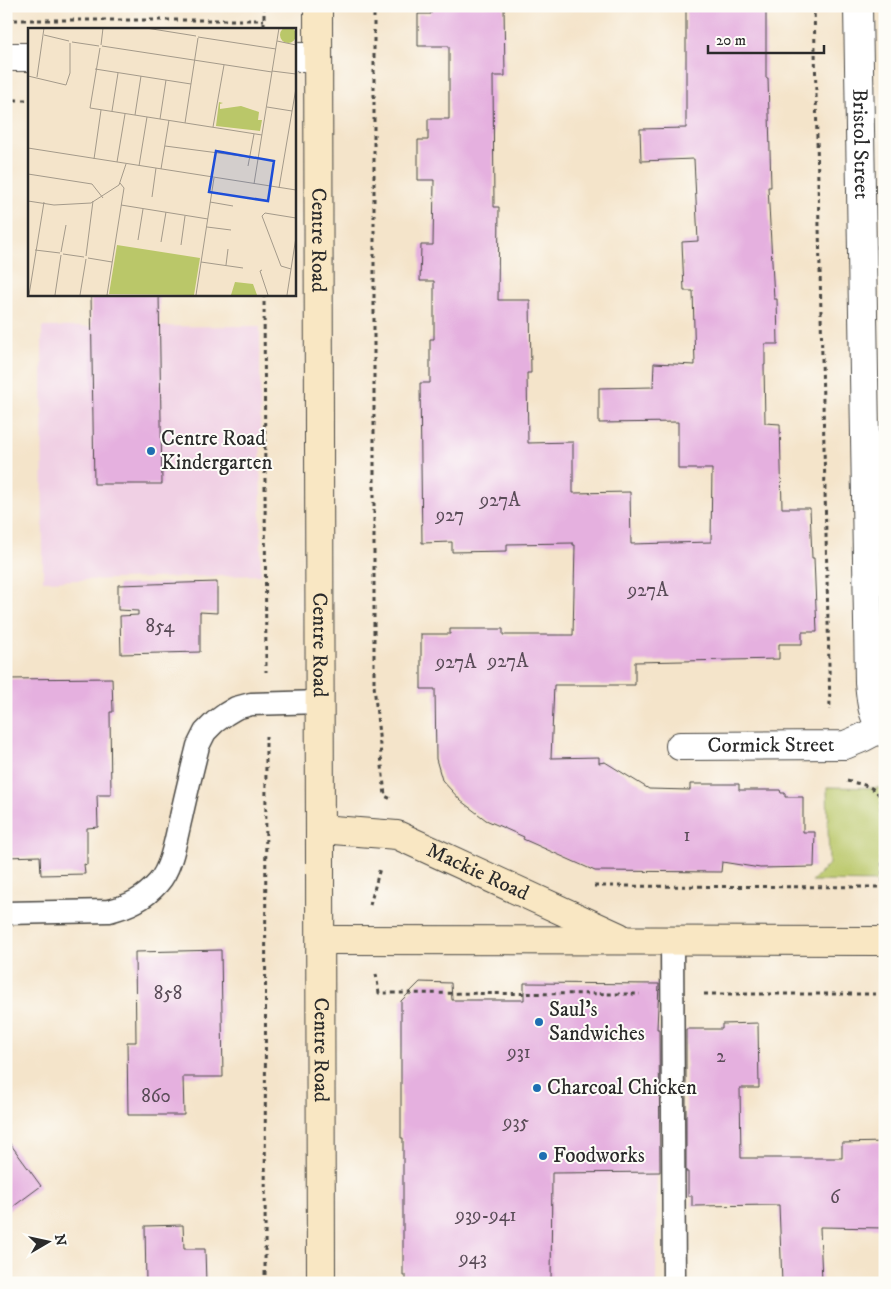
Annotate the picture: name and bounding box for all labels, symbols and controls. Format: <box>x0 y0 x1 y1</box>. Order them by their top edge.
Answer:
scale bar <box>708 22 825 54</box>
inset map <box>28 28 295 295</box>
text: 20 m <box>716 31 746 50</box>
street label: Bristol Street <box>846 88 874 200</box>
street label: Centre Road <box>305 188 331 293</box>
place label: Centre Road Kindergarten <box>161 426 272 476</box>
marker: Centre Road Kindergarten <box>145 445 157 457</box>
house number: 927A <box>479 489 521 512</box>
house number: 927 <box>435 504 464 527</box>
house number: 927A <box>627 579 669 602</box>
street label: Centre Road <box>306 593 333 698</box>
house number: 854 <box>146 615 175 638</box>
house number: 927A <box>487 650 529 673</box>
house number: 927A <box>435 651 477 674</box>
street label: Cormick Street <box>707 732 835 759</box>
house number: 1 <box>684 824 691 847</box>
street label: Mackie Road <box>422 837 533 907</box>
house number: 858 <box>154 982 182 1005</box>
street label: Centre Road <box>308 997 334 1103</box>
place label: Saul's Sandwiches <box>549 997 645 1047</box>
marker: Saul's Sandwiches <box>533 1016 545 1028</box>
house number: 931 <box>506 1041 531 1064</box>
house number: 2 <box>716 1045 726 1068</box>
place label: Charcoal Chicken <box>547 1075 697 1101</box>
marker: Charcoal Chicken <box>531 1082 543 1094</box>
house number: 860 <box>141 1085 171 1108</box>
house number: 935 <box>502 1111 530 1134</box>
place label: Foodworks <box>553 1143 645 1169</box>
marker: Foodworks <box>537 1150 549 1162</box>
house number: 6 <box>830 1186 841 1209</box>
house number: 939-941 <box>454 1204 517 1227</box>
north arrow <box>22 1216 72 1266</box>
text: N <box>50 1233 70 1248</box>
house number: 943 <box>458 1247 487 1270</box>

